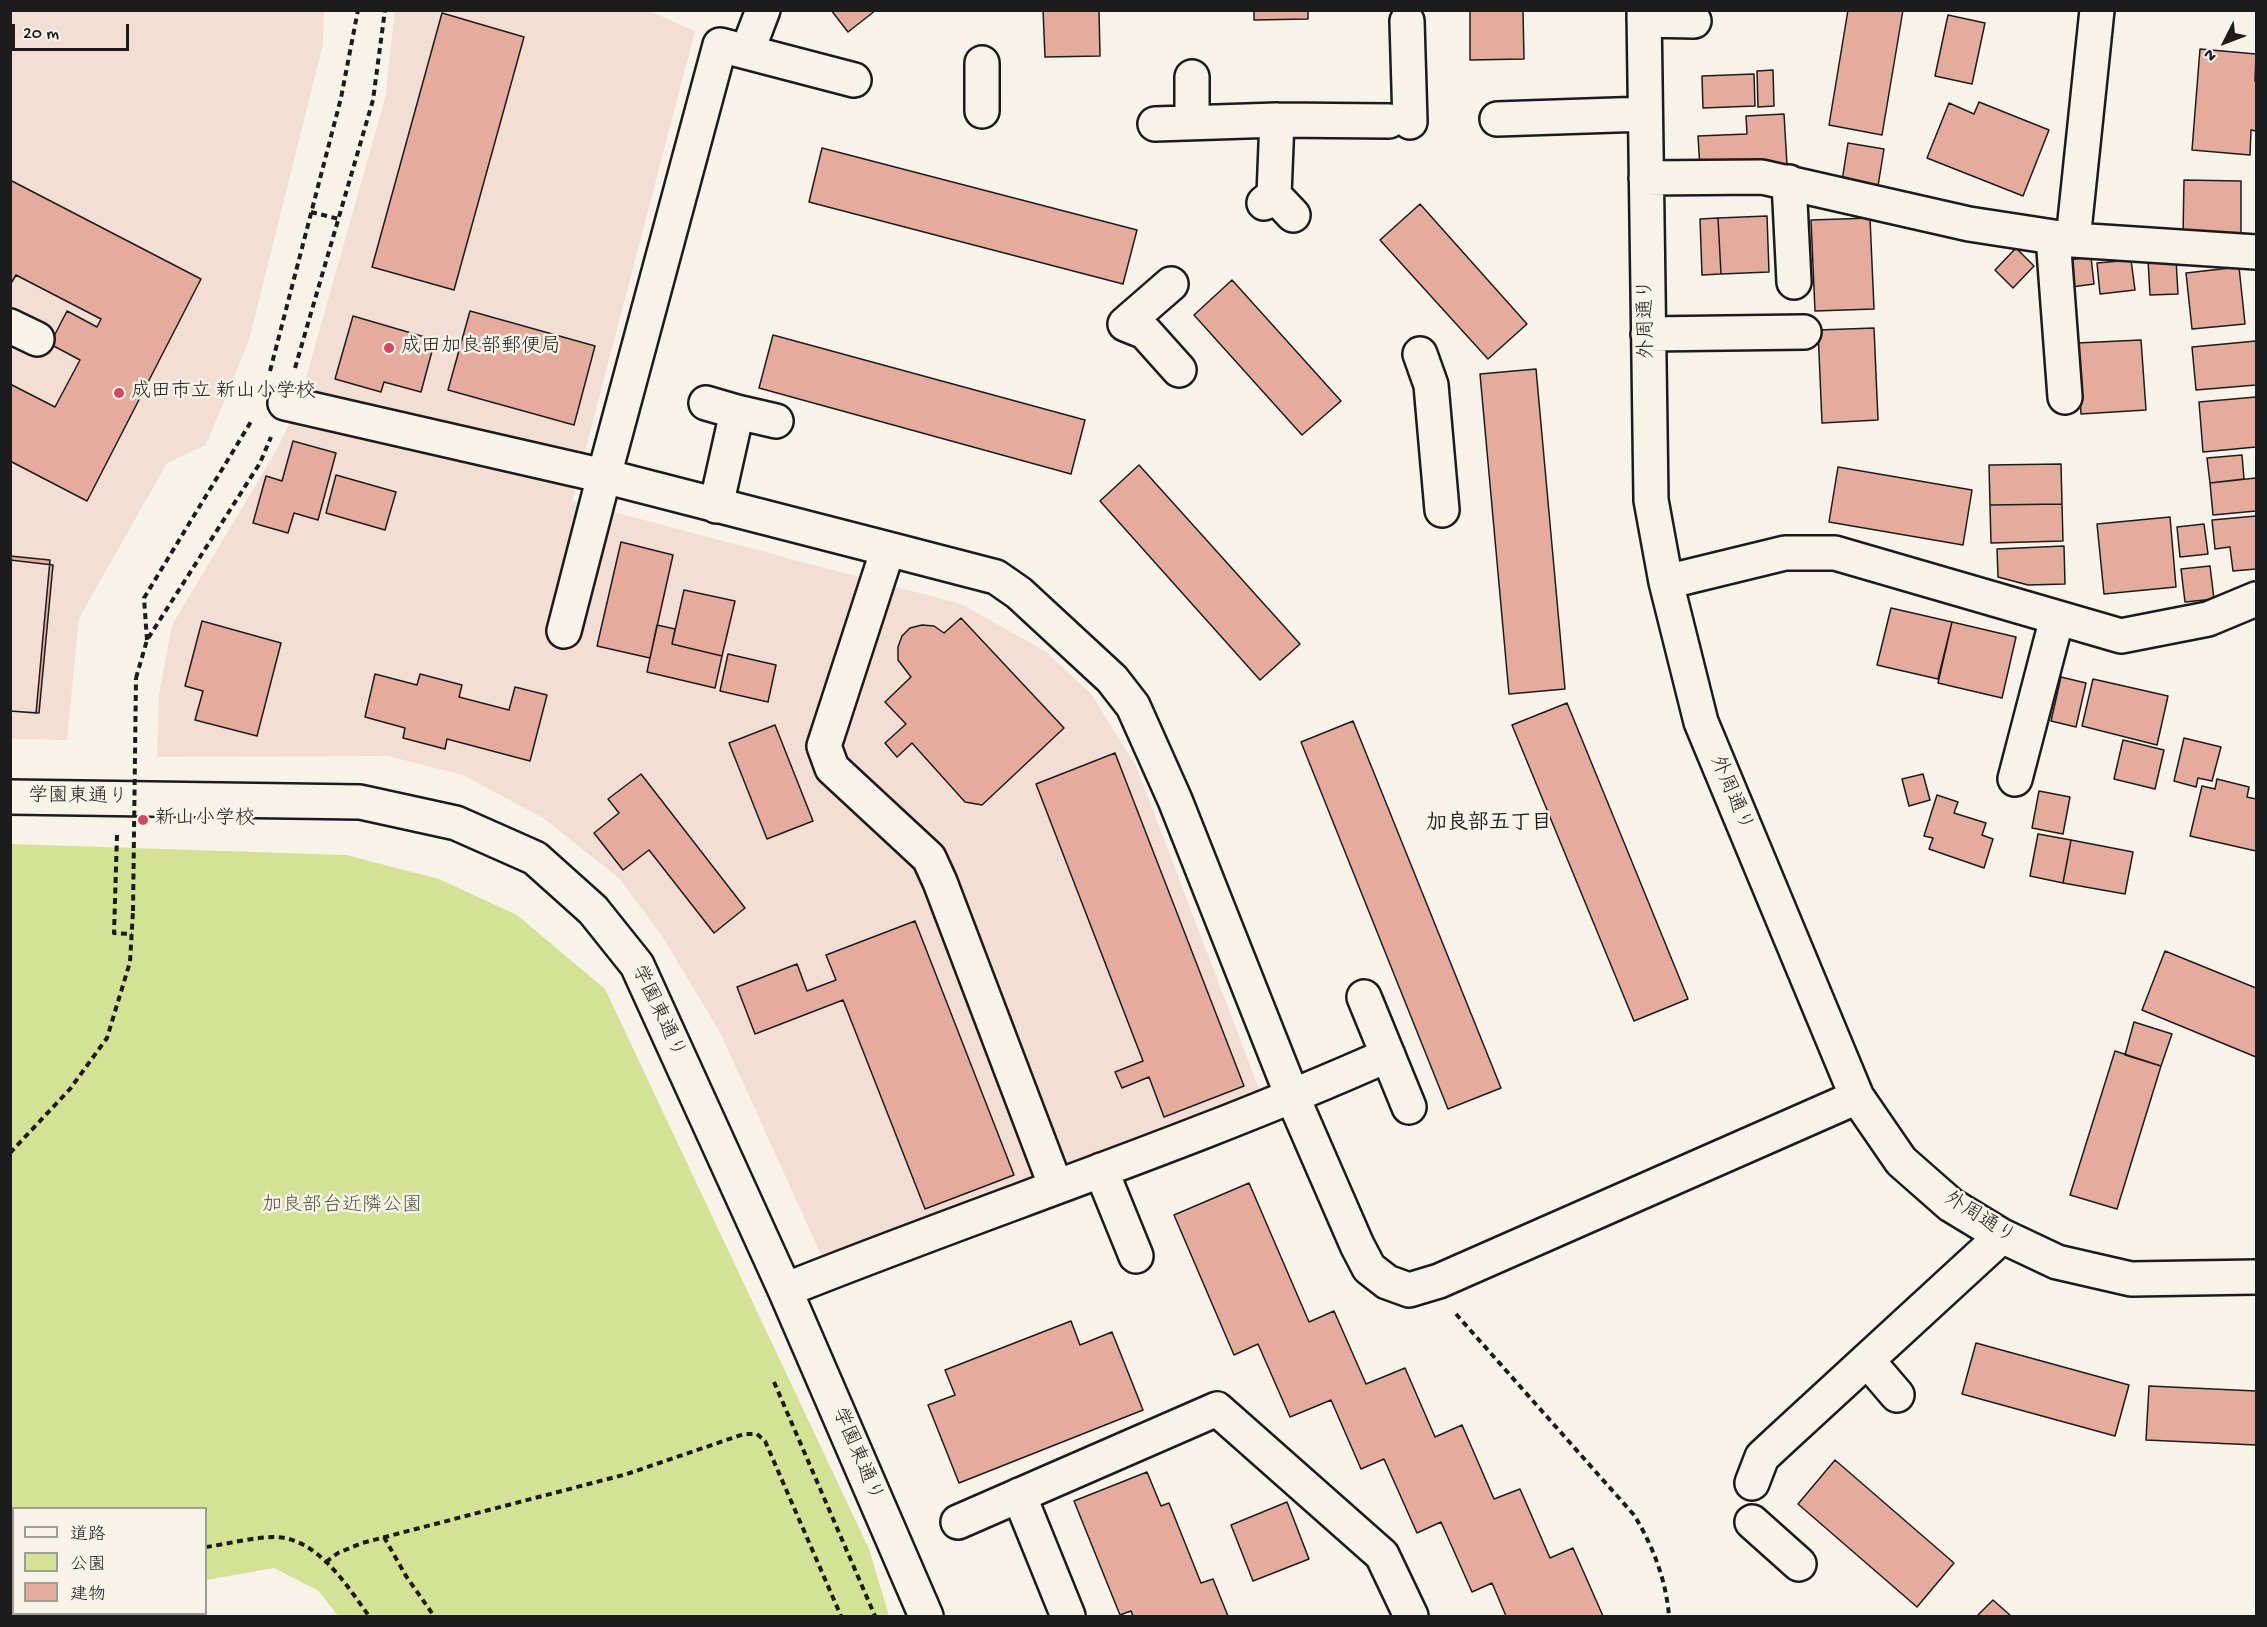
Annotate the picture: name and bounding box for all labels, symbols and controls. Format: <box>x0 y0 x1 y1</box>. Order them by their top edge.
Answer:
scale bar <box>15 12 132 50</box>
north arrow <box>2195 12 2255 72</box>
text: 20 m <box>23 24 59 45</box>
text: N <box>2201 44 2222 65</box>
street label: 外周通り <box>1635 279 1661 359</box>
place label: 成田加良部郵便局 <box>401 336 561 360</box>
marker: 成田加良部郵便局 <box>382 341 396 355</box>
place label: 成田市立 新山小学校 <box>131 381 316 405</box>
marker: 成田市立 新山小学校 <box>112 386 126 400</box>
street label: 外周通り <box>1703 752 1757 836</box>
street label: 学園東通り <box>28 785 128 811</box>
place label: 新山小学校 <box>155 808 255 832</box>
district label: 加良部五丁目 <box>1426 812 1552 838</box>
marker: 新山小学校 <box>136 813 150 827</box>
street label: 学園東通り <box>625 962 689 1062</box>
street label: 外周通り <box>1939 1188 2019 1250</box>
park label: 加良部台近隣公園 <box>262 1195 422 1219</box>
street label: 学園東通り <box>825 1404 887 1506</box>
legend <box>12 1507 207 1615</box>
text: 道路 <box>70 1525 106 1546</box>
text: 公園 <box>70 1555 106 1576</box>
text: 建物 <box>70 1585 106 1606</box>

